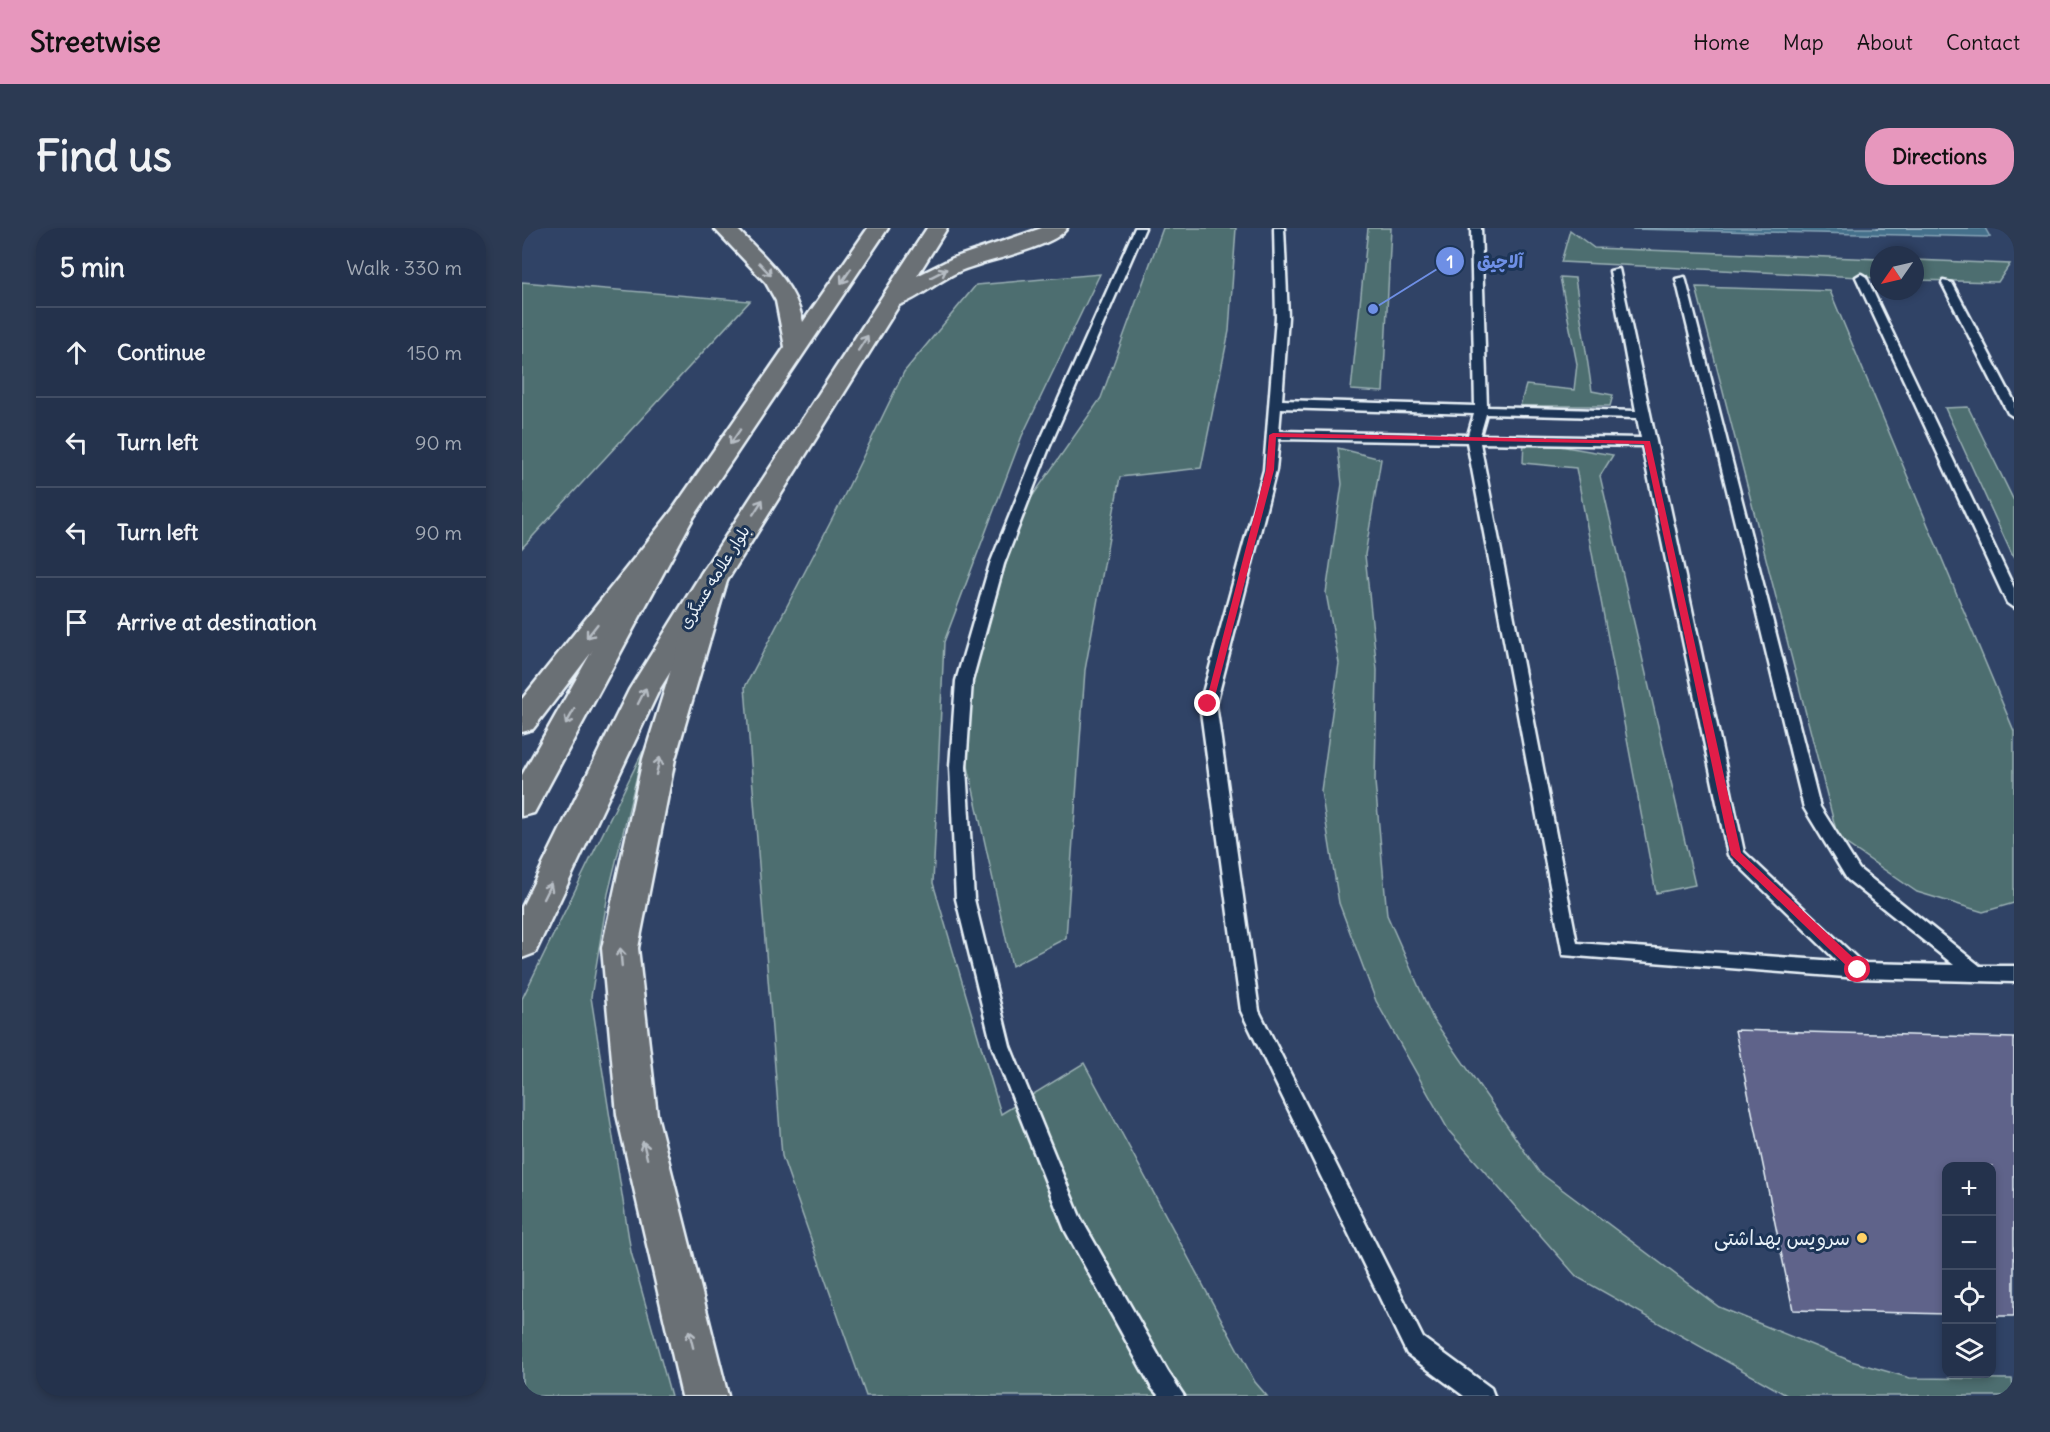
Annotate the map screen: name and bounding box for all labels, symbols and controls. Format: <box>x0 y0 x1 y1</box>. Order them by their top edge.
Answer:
text: Streetwise <box>30 24 161 60</box>
text: Home <box>1693 29 1750 56</box>
text: Map <box>1783 29 1824 56</box>
text: About <box>1857 29 1913 56</box>
text: Contact <box>1946 29 2020 56</box>
button: Directions <box>1865 128 2014 185</box>
text: Find us <box>36 130 172 182</box>
callout: آلاچیق <box>1435 243 1535 279</box>
north arrow <box>1870 246 1924 300</box>
text: 1 <box>1446 250 1454 273</box>
text: آلاچیق <box>1477 250 1524 273</box>
text: 5 min <box>60 251 125 284</box>
text: Walk · 330 m <box>346 255 462 280</box>
one-way arrow <box>758 262 772 277</box>
one-way arrow <box>929 267 947 279</box>
one-way arrow <box>839 268 852 285</box>
one-way arrow <box>858 335 870 352</box>
icon: ahead <box>60 336 93 369</box>
text: Continue <box>117 338 206 366</box>
text: 150 m <box>407 340 462 365</box>
icon: left <box>60 426 93 459</box>
text: Turn left <box>117 428 198 456</box>
one-way arrow <box>729 429 741 445</box>
text: 90 m <box>415 430 462 455</box>
one-way arrow <box>752 499 764 516</box>
icon: left <box>60 516 93 549</box>
text: Turn left <box>117 518 198 546</box>
text: 90 m <box>415 520 462 545</box>
street label: بلوار علامه عسگری <box>674 522 755 633</box>
icon: arrive <box>60 606 93 639</box>
text: Arrive at destination <box>117 608 317 636</box>
one-way arrow <box>586 622 598 638</box>
one-way arrow <box>636 688 648 706</box>
route end <box>1194 690 1220 716</box>
one-way arrow <box>564 707 575 725</box>
one-way arrow <box>653 757 665 776</box>
one-way arrow <box>542 882 554 900</box>
one-way arrow <box>615 947 626 967</box>
route start <box>1844 956 1870 982</box>
one-way arrow <box>639 1141 651 1160</box>
map controls <box>1942 1162 1996 1378</box>
button: + <box>1942 1162 1996 1216</box>
button: − <box>1942 1216 1996 1270</box>
place label: سرویس بهداشتی <box>1714 1225 1850 1251</box>
marker: سرویس بهداشتی <box>1855 1231 1869 1245</box>
button: locate <box>1942 1270 1996 1324</box>
button: layers <box>1942 1324 1996 1378</box>
one-way arrow <box>685 1330 697 1349</box>

